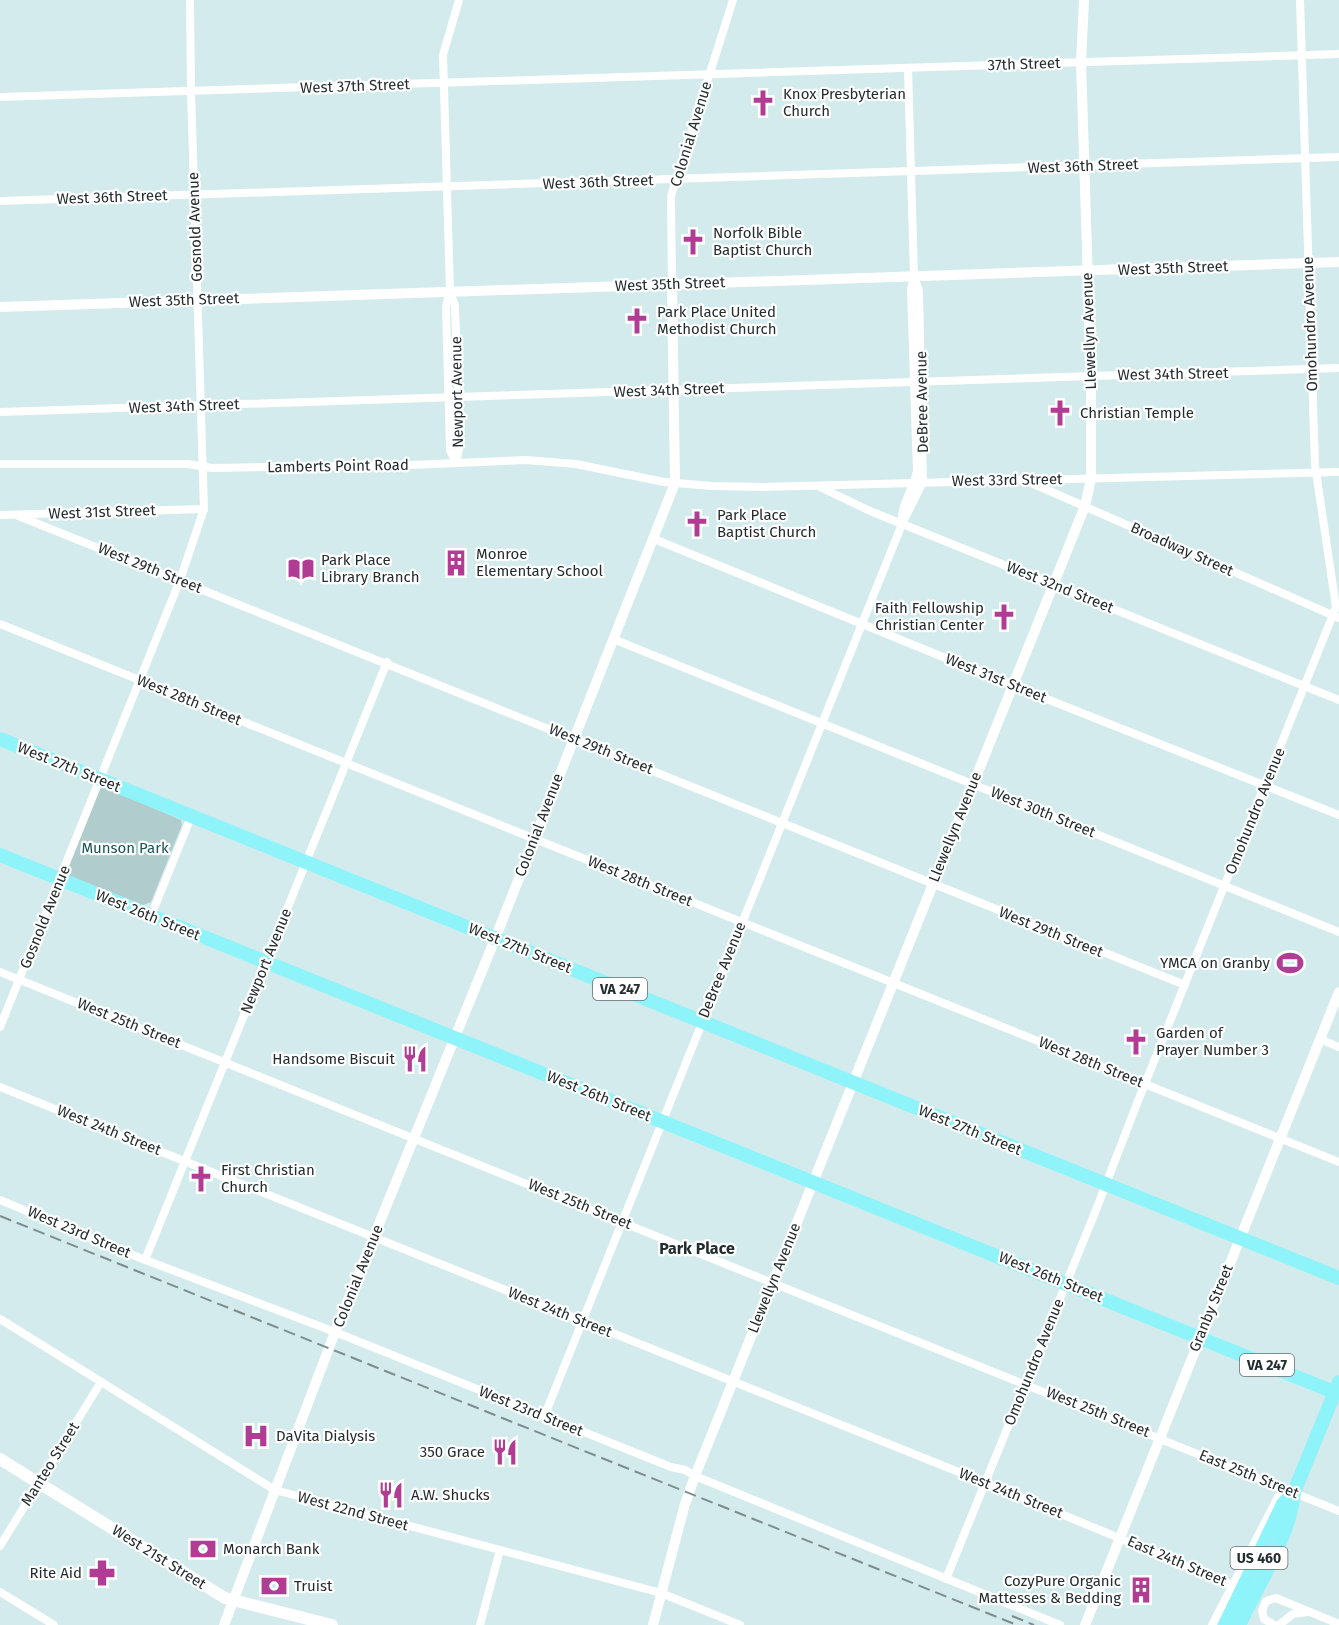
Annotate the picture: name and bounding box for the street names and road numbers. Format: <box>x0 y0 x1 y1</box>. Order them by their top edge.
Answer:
street label: 37th Street <box>987 54 1061 74</box>
street label: West 37th Street <box>300 75 411 97</box>
street label: Colonial Avenue <box>666 79 716 189</box>
street label: West 36th Street <box>1027 155 1139 177</box>
street label: West 36th Street <box>542 171 654 193</box>
street label: Gosnold Avenue <box>184 172 206 282</box>
street label: West 36th Street <box>56 186 168 208</box>
street label: Omohundro Avenue <box>1299 256 1321 392</box>
street label: West 35th Street <box>1117 257 1229 279</box>
street label: Llewellyn Avenue <box>1078 272 1100 390</box>
street label: West 35th Street <box>614 273 726 295</box>
street label: West 35th Street <box>128 289 240 311</box>
street label: Newport Avenue <box>447 336 467 448</box>
street label: DeBree Avenue <box>912 351 932 453</box>
street label: West 34th Street <box>1117 364 1229 384</box>
street label: West 34th Street <box>613 379 725 401</box>
street label: West 34th Street <box>128 395 240 417</box>
street label: Lamberts Point Road <box>267 456 409 476</box>
street label: West 33rd Street <box>951 470 1063 490</box>
street label: West 31st Street <box>48 501 157 523</box>
street label: Broadway Street <box>1128 518 1237 580</box>
street label: West 29th Street <box>95 539 205 597</box>
street label: West 32nd Street <box>1004 557 1117 617</box>
street label: West 31st Street <box>943 650 1050 707</box>
street label: West 28th Street <box>134 671 245 729</box>
street label: West 29th Street <box>546 720 656 778</box>
street label: West 27th Street <box>15 738 124 796</box>
street label: Omohundro Avenue <box>1221 745 1289 877</box>
street label: Llewellyn Avenue <box>925 769 985 885</box>
street label: Colonial Avenue <box>511 771 567 879</box>
street label: West 30th Street <box>988 783 1099 841</box>
street label: West 28th Street <box>585 852 696 910</box>
street label: Gosnold Avenue <box>16 863 74 971</box>
street label: West 26th Street <box>93 886 203 944</box>
street label: West 29th Street <box>996 903 1106 961</box>
street label: Newport Avenue <box>237 906 295 1016</box>
street label: West 27th Street <box>466 919 575 977</box>
street label: DeBree Avenue <box>694 919 750 1021</box>
road number: VA 247 <box>593 978 647 1000</box>
street label: West 25th Street <box>74 994 184 1052</box>
street label: West 28th Street <box>1036 1033 1147 1091</box>
street label: West 26th Street <box>544 1067 654 1125</box>
street label: West 24th Street <box>54 1101 164 1159</box>
street label: West 27th Street <box>916 1101 1025 1159</box>
street label: West 25th Street <box>525 1175 635 1233</box>
street label: West 23rd Street <box>25 1202 134 1262</box>
street label: Llewellyn Avenue <box>744 1220 804 1336</box>
street label: Colonial Avenue <box>329 1222 387 1330</box>
street label: West 26th Street <box>996 1248 1106 1306</box>
street label: Granby Street <box>1185 1261 1237 1354</box>
street label: West 24th Street <box>505 1283 615 1341</box>
street label: Omohundro Avenue <box>1000 1296 1068 1428</box>
road number: VA 247 <box>1240 1354 1294 1376</box>
street label: West 23rd Street <box>476 1382 586 1440</box>
street label: West 25th Street <box>1043 1383 1153 1441</box>
street label: Manteo Street <box>17 1418 83 1509</box>
street label: East 25th Street <box>1197 1446 1302 1502</box>
street label: West 24th Street <box>956 1464 1066 1522</box>
street label: West 22nd Street <box>296 1488 411 1535</box>
street label: West 21st Street <box>109 1521 210 1593</box>
street label: East 24th Street <box>1125 1532 1230 1590</box>
road number: US 460 <box>1230 1547 1288 1569</box>

